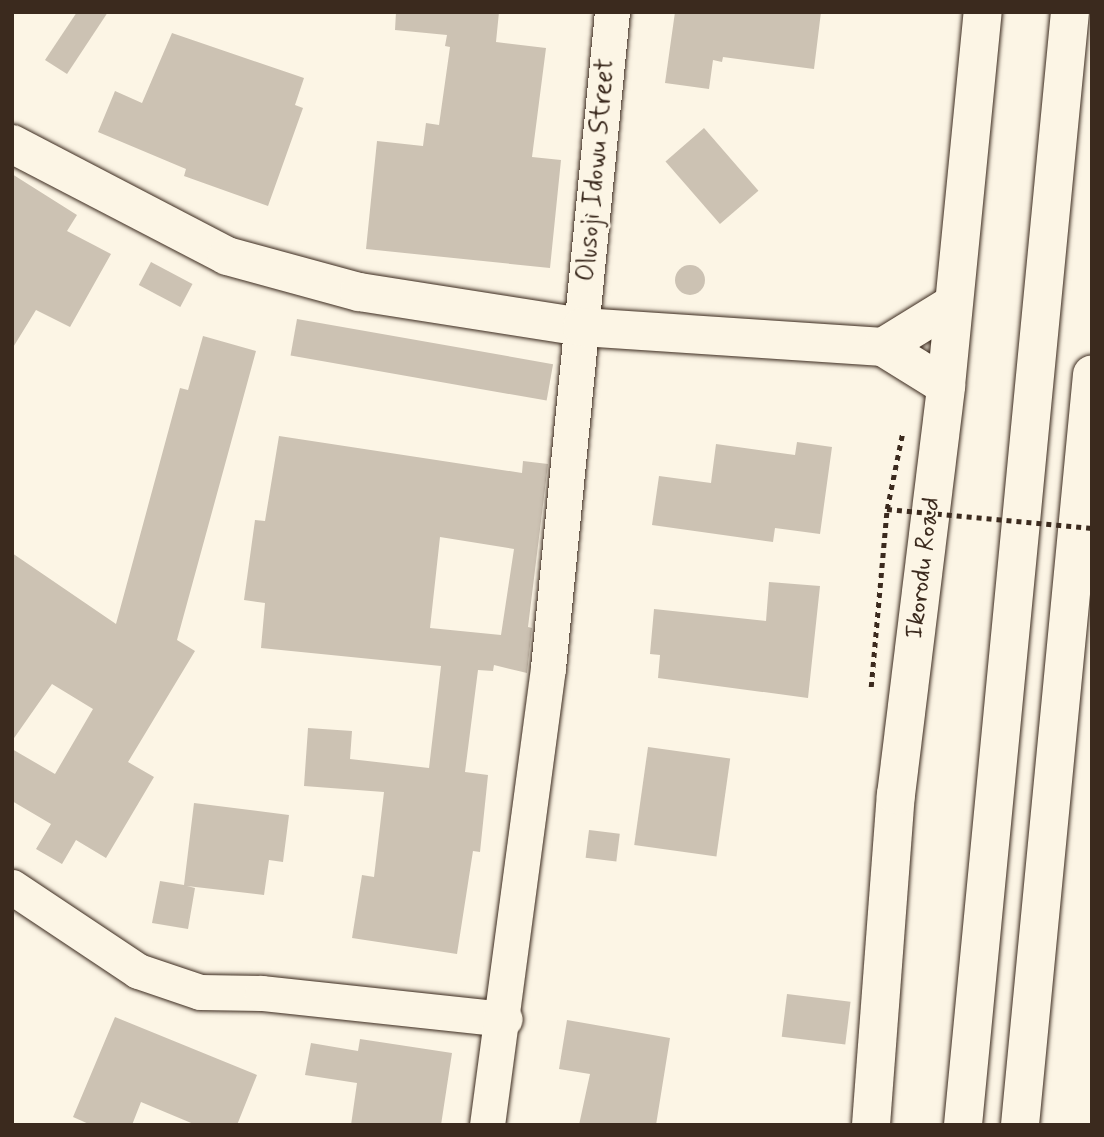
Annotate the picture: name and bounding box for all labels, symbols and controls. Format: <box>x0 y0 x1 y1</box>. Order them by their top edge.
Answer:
street label: Olusoji Idowu Street <box>572 57 622 283</box>
street label: Ikorodu Road <box>900 497 948 639</box>

